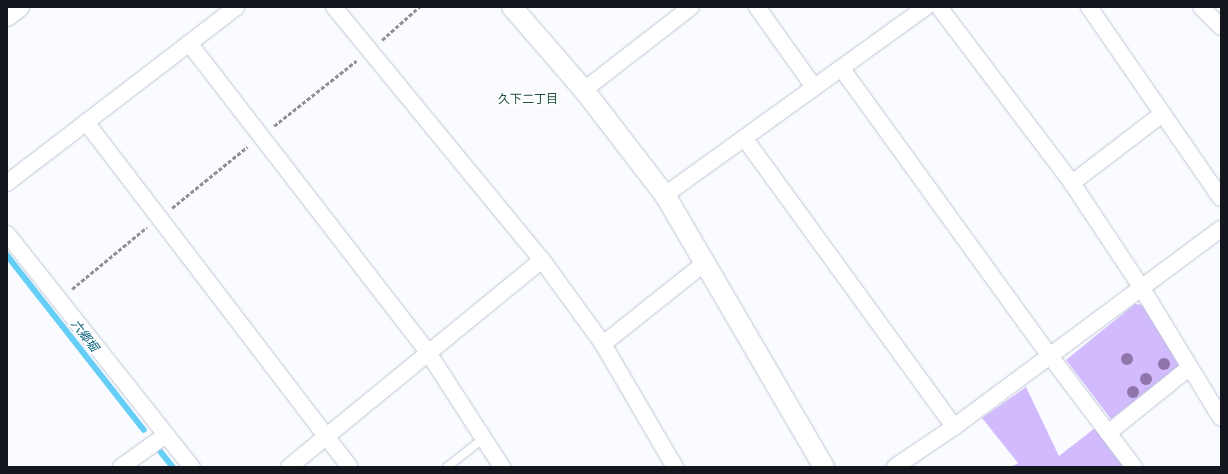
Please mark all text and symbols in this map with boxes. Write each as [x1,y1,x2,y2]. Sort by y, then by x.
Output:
district label: 久下二丁目 [498,93,558,107]
water label: 六郷堀 [67,317,101,355]

